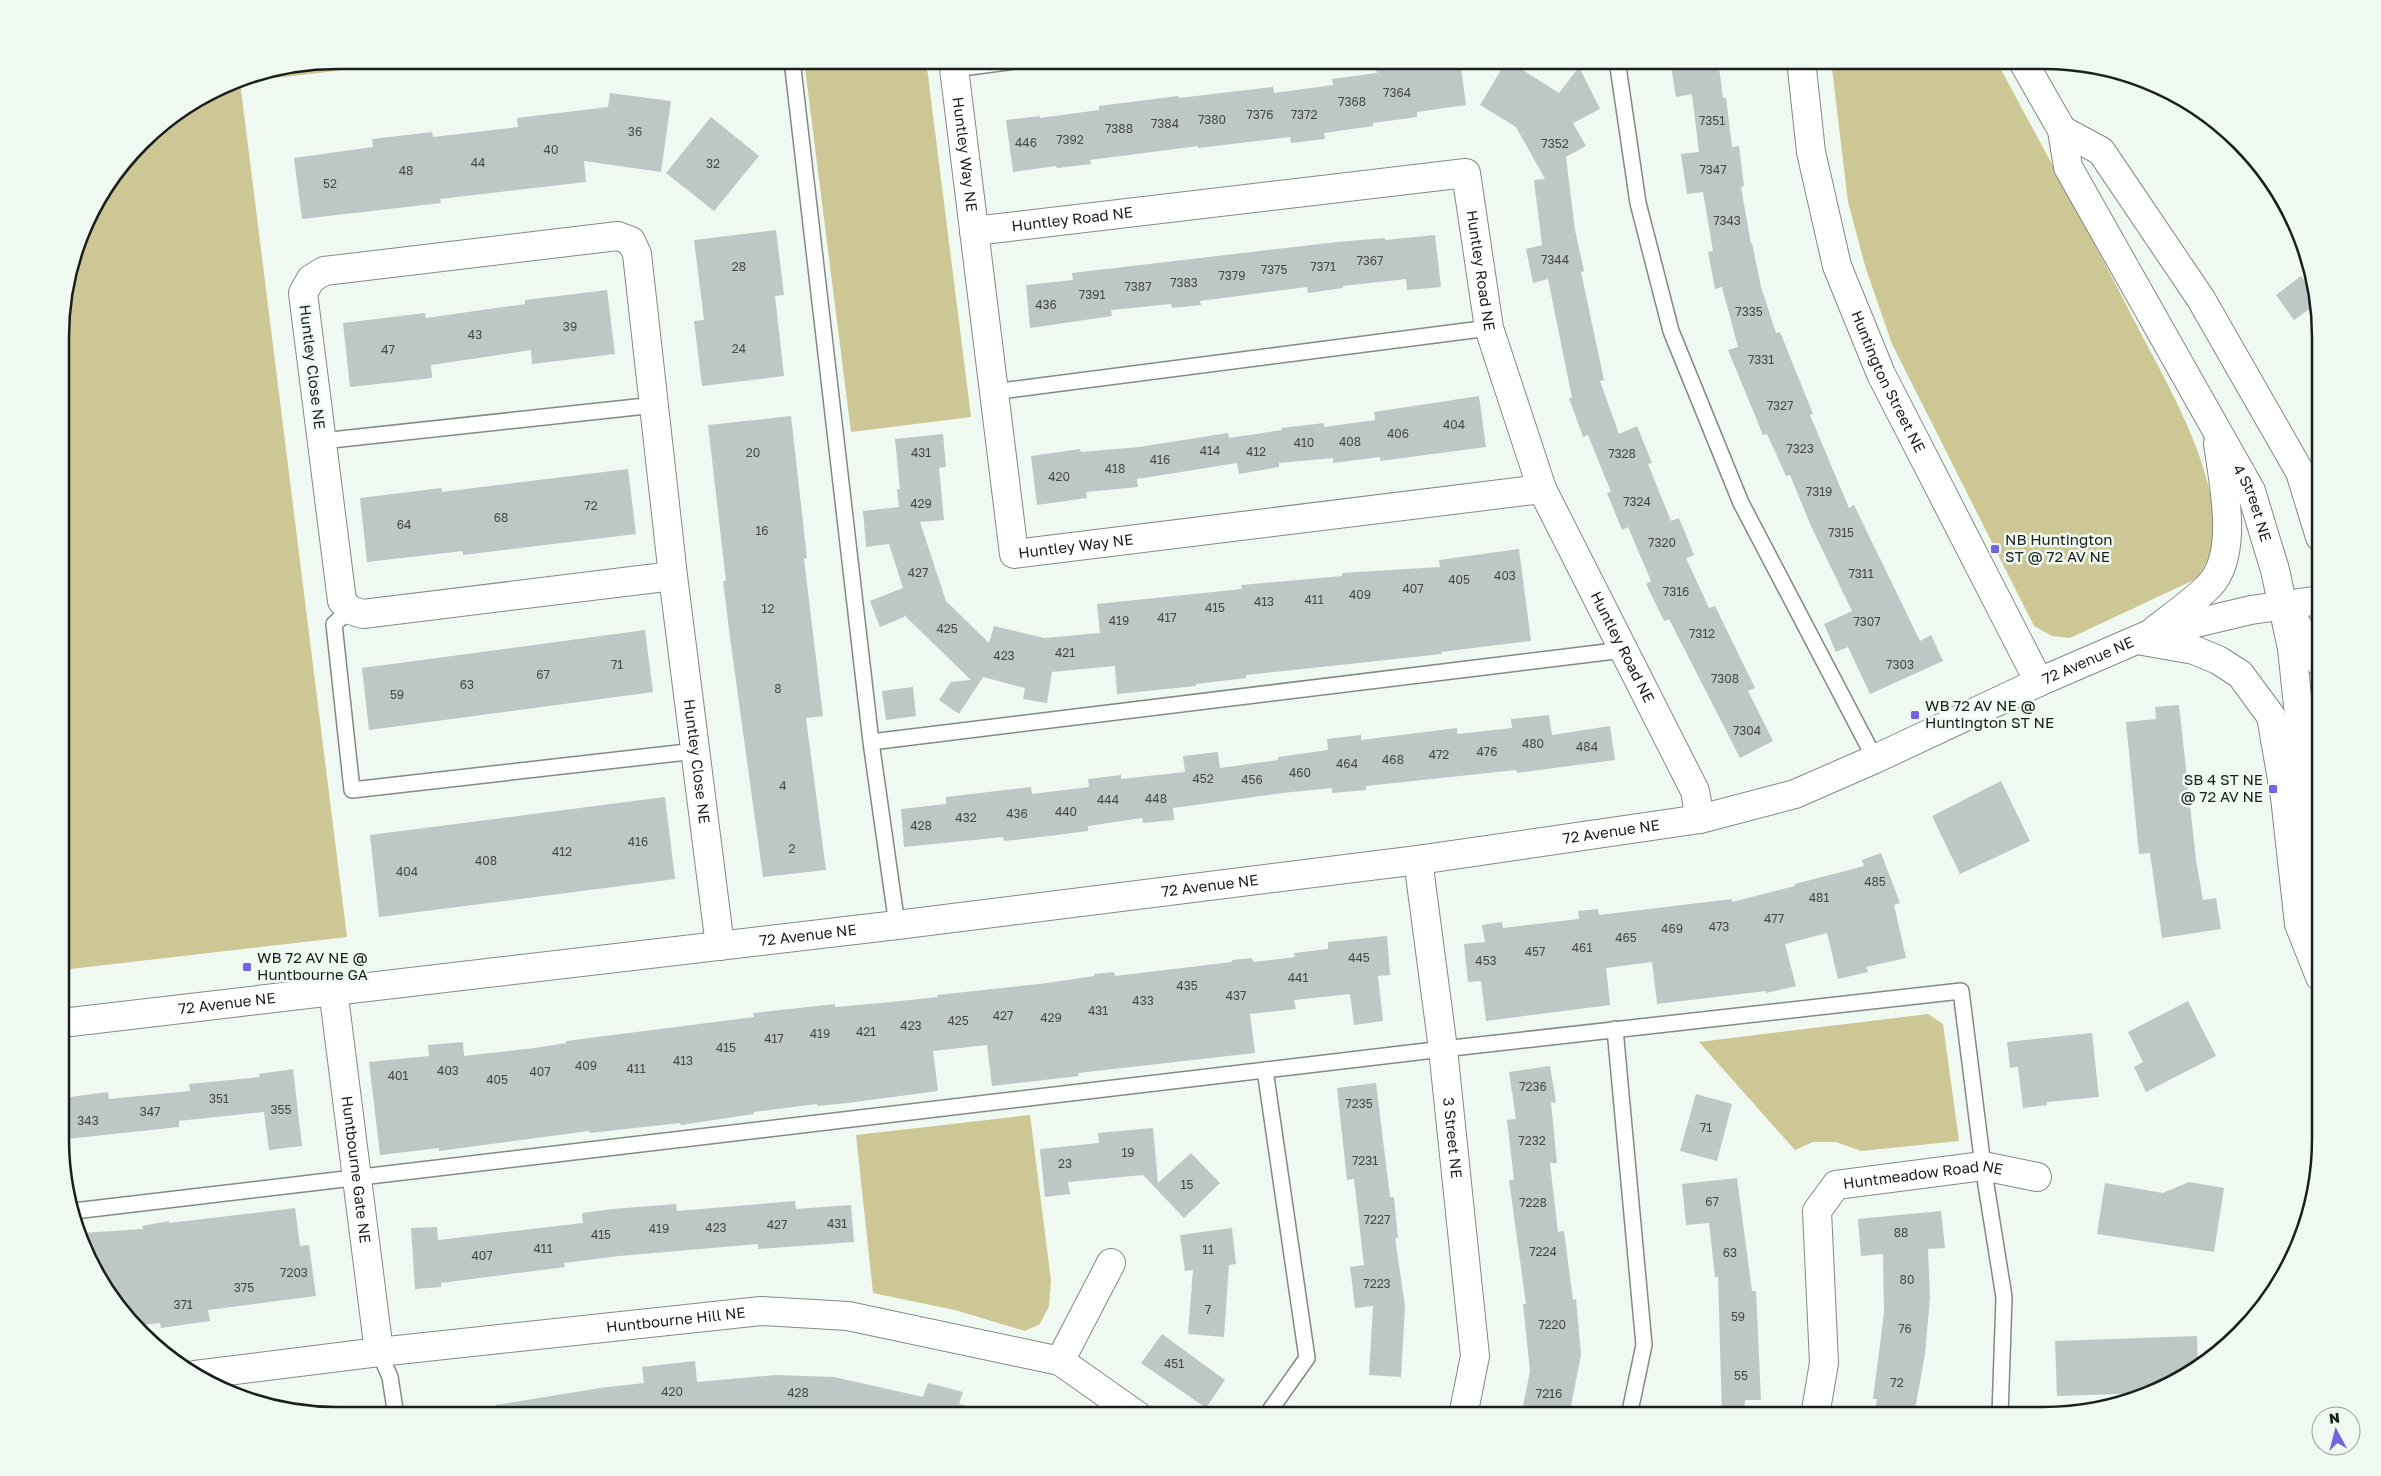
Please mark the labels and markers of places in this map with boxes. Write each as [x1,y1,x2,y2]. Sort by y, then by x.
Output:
place label: NB Huntington ST @ 72 AV NE [2005,530,2112,565]
marker: NB Huntington ST @ 72 AV NE [1989,543,2001,555]
place label: WB 72 AV NE @ Huntington ST NE [1925,696,2054,731]
marker: WB 72 AV NE @ Huntington ST NE [1909,709,1921,721]
place label: SB 4 ST NE @ 72 AV NE [2180,770,2263,805]
marker: SB 4 ST NE @ 72 AV NE [2267,783,2279,795]
place label: WB 72 AV NE @ Huntbourne GA [257,948,368,983]
marker: WB 72 AV NE @ Huntbourne GA [241,961,253,973]

